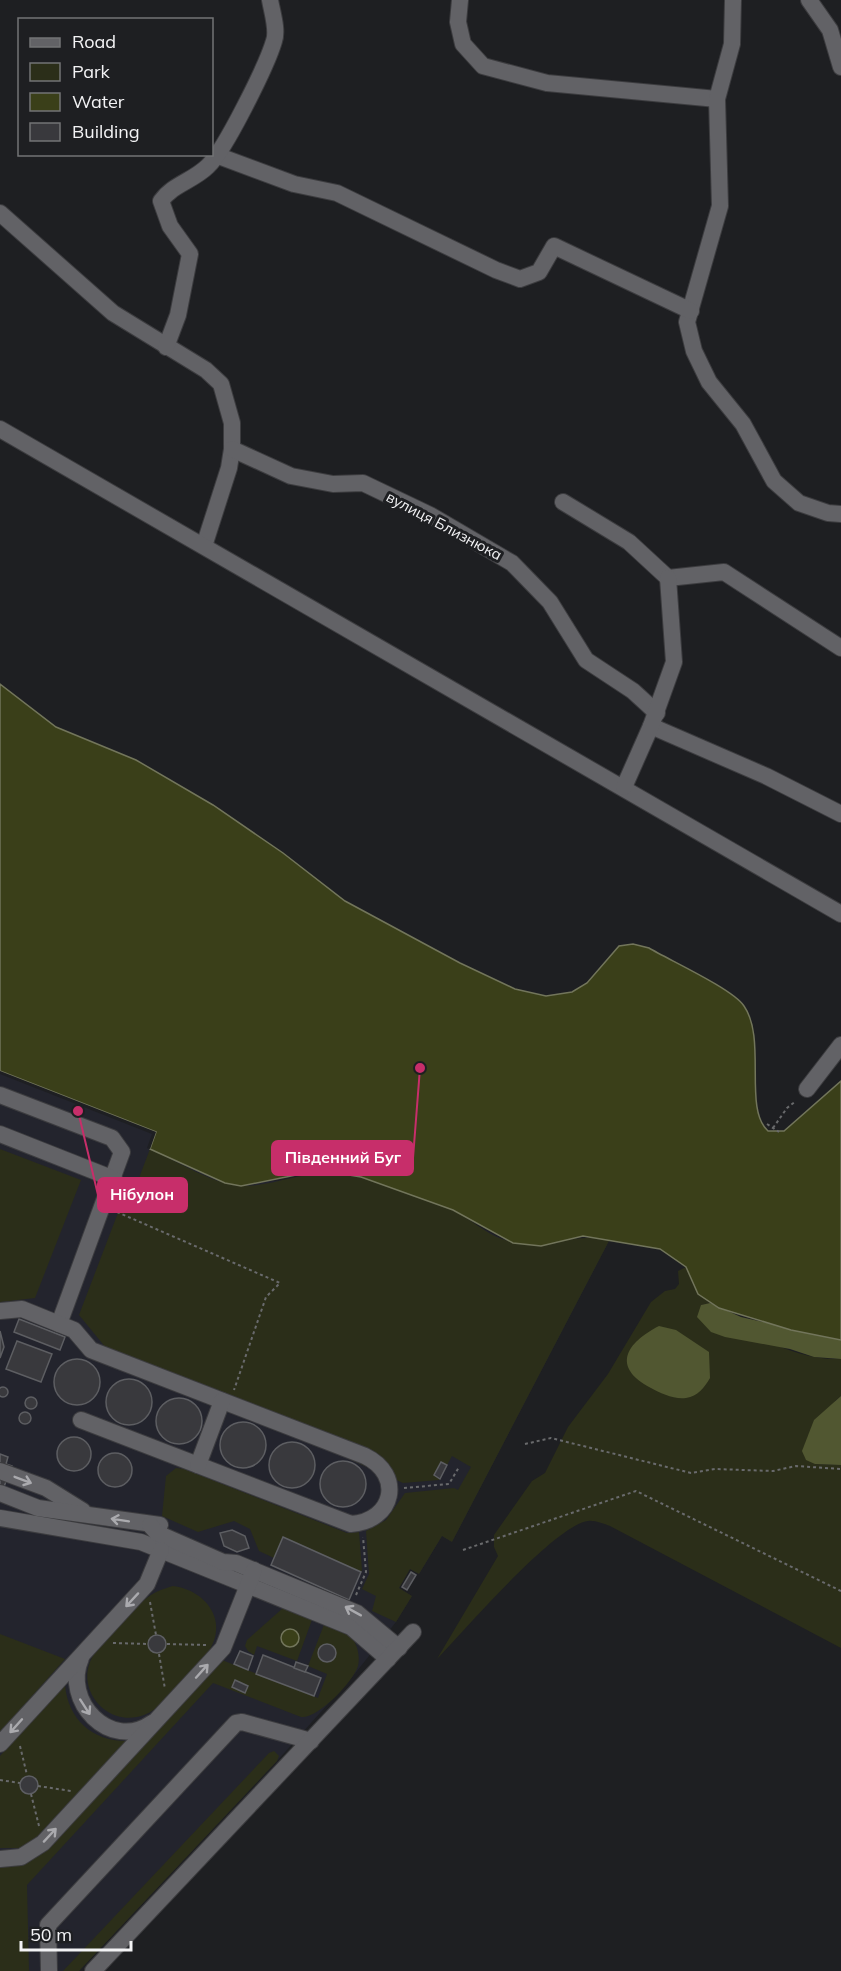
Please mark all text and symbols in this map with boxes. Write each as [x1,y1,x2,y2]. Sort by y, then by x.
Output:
legend [18,18,213,156]
text: Road [72,30,116,53]
text: Park [72,60,111,83]
text: Water [72,90,125,113]
text: Building [72,120,140,143]
street label: вулиця Близнюка [383,487,505,564]
callout: Південний Буг [272,1141,413,1175]
text: Південний Буг [285,1147,402,1167]
callout: Нібулон [98,1178,187,1212]
text: Нібулон [110,1184,174,1204]
one-way arrow [13,1475,32,1486]
one-way arrow [110,1515,130,1526]
one-way arrow [125,1592,139,1607]
one-way arrow [345,1605,362,1617]
one-way arrow [195,1664,209,1679]
one-way arrow [79,1698,91,1715]
one-way arrow [9,1719,23,1734]
one-way arrow [43,1828,57,1843]
scale bar [21,1914,130,1952]
text: 50 m [30,1923,72,1946]

